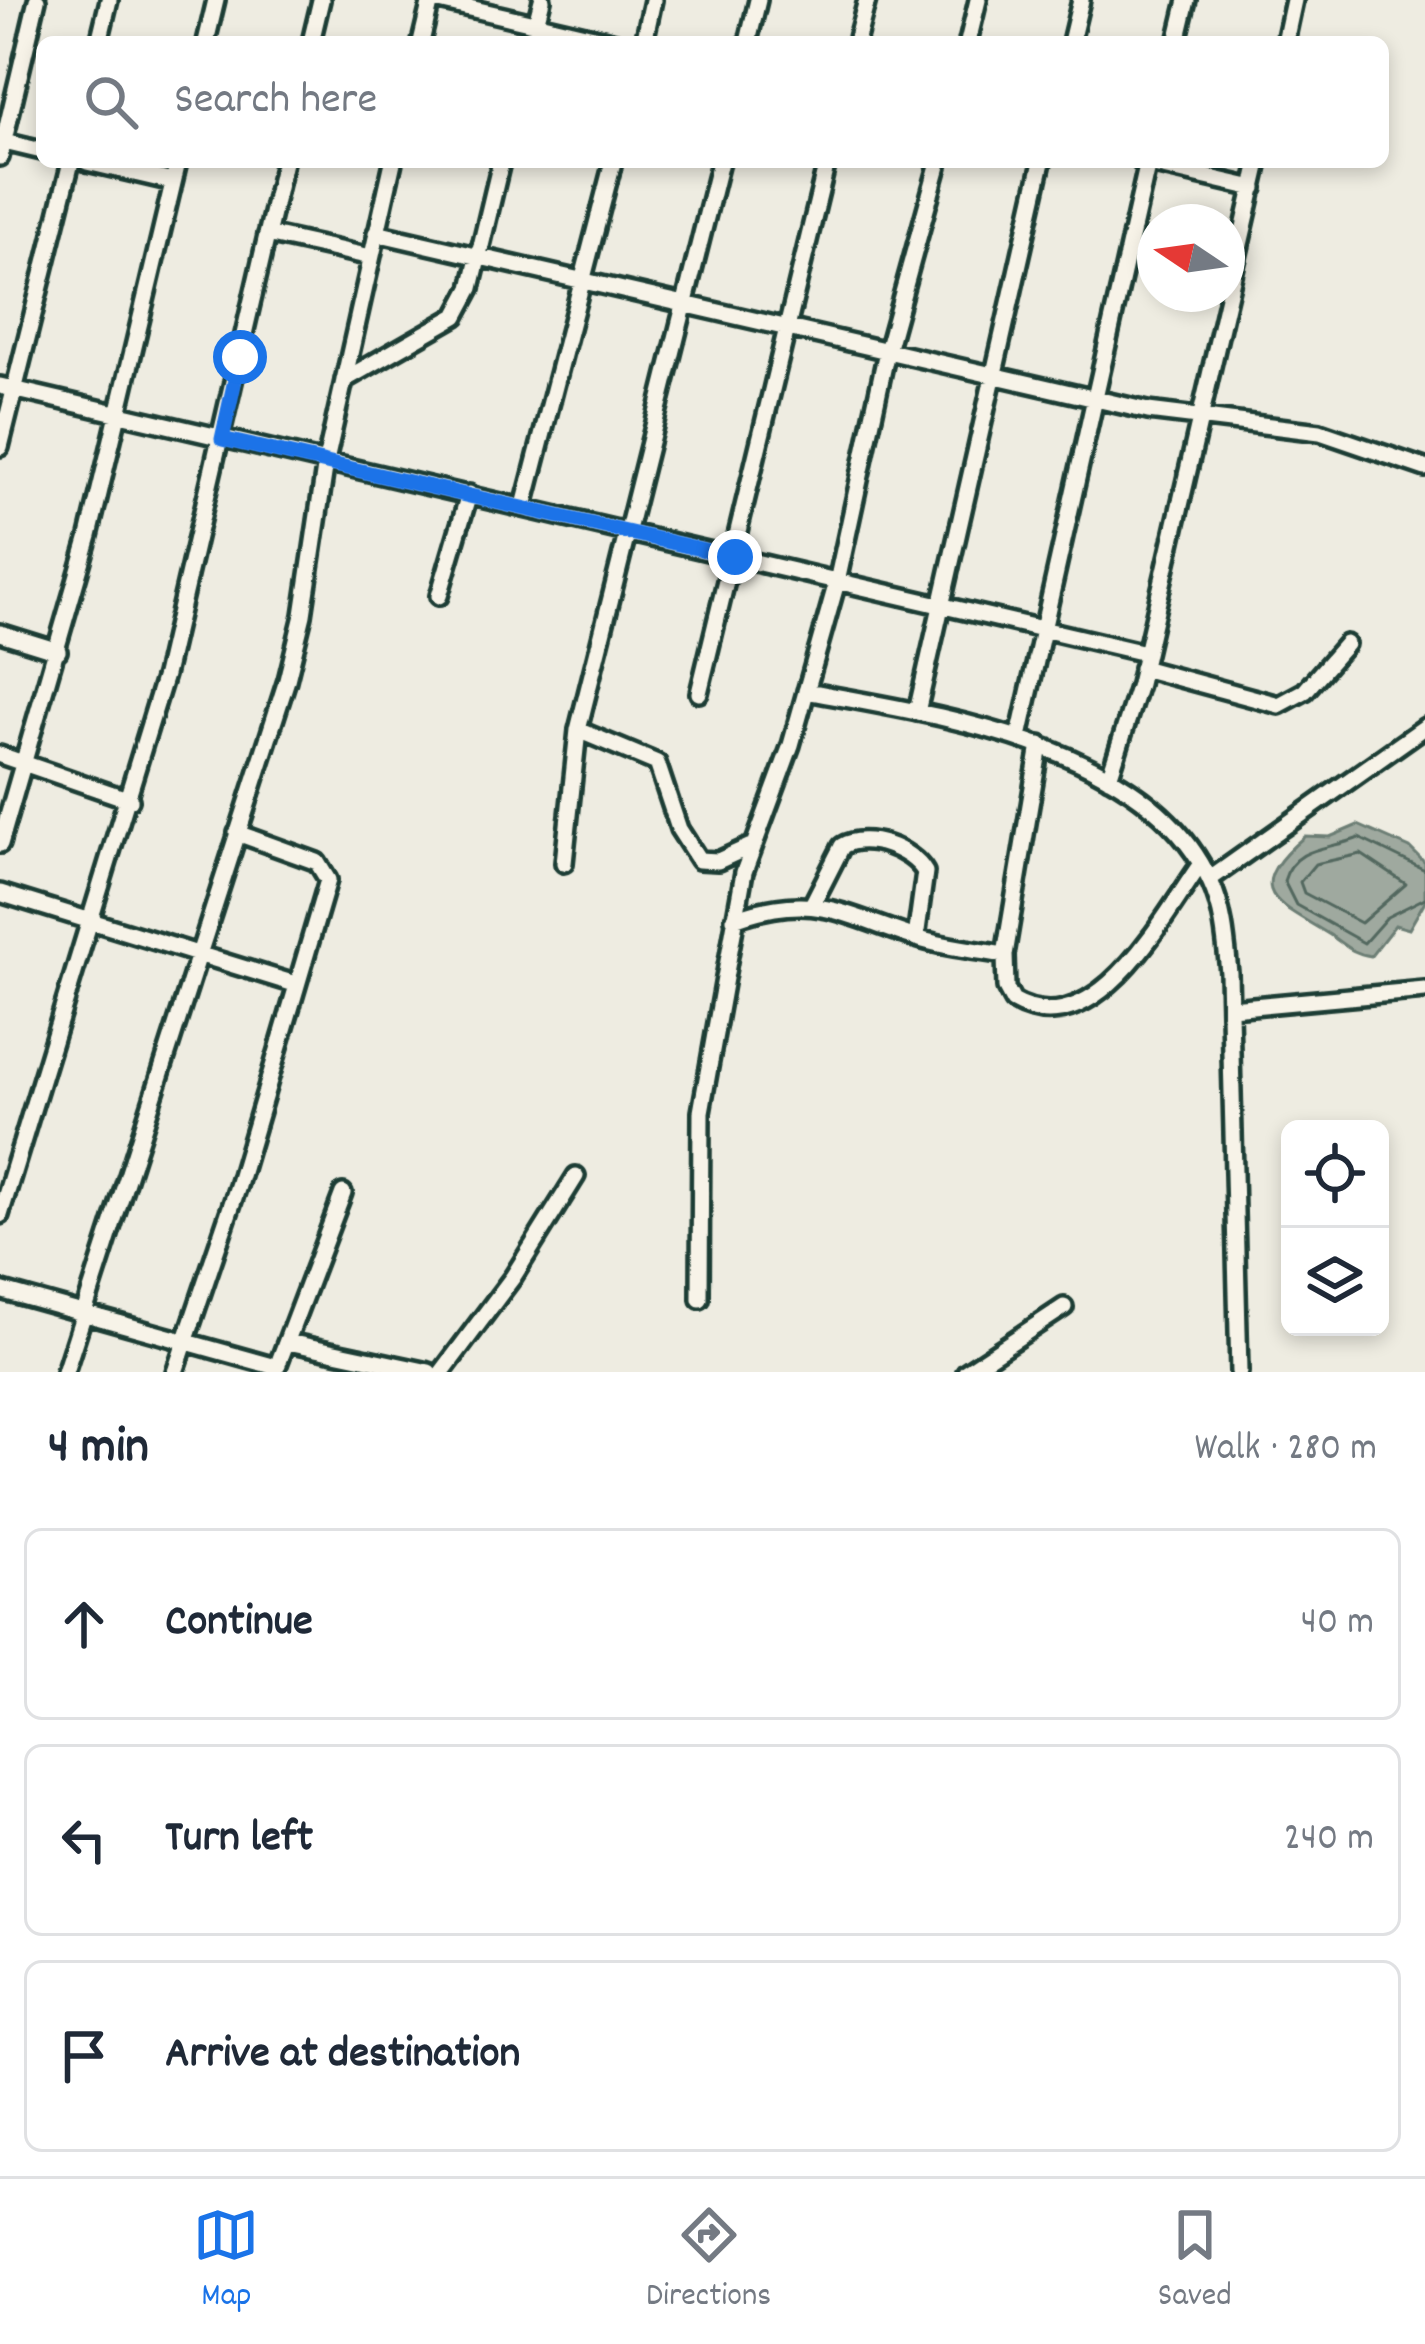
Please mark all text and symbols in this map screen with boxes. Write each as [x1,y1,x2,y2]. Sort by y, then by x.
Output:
search box [36,36,1389,168]
icon: search [78,69,144,135]
text: Search here [174,70,377,134]
north arrow [1137,204,1245,312]
route start [213,330,267,384]
route end [708,530,762,584]
map controls [1281,1120,1389,1336]
button: locate [1281,1120,1389,1228]
button: layers [1281,1228,1389,1336]
text: 4 min [48,1414,149,1486]
text: Walk · 280 m [1195,1423,1377,1478]
icon: ahead [51,1591,117,1657]
text: Continue [165,1592,313,1656]
text: 40 m [1301,1597,1374,1652]
icon: left [51,1807,117,1873]
text: Turn left [165,1808,313,1872]
text: 240 m [1284,1813,1374,1868]
icon: arrive [51,2023,117,2089]
text: Arrive at destination [165,2024,520,2088]
tab: Map [193,2202,259,2321]
tab: Directions [646,2202,771,2321]
tab: Saved [1158,2202,1232,2321]

